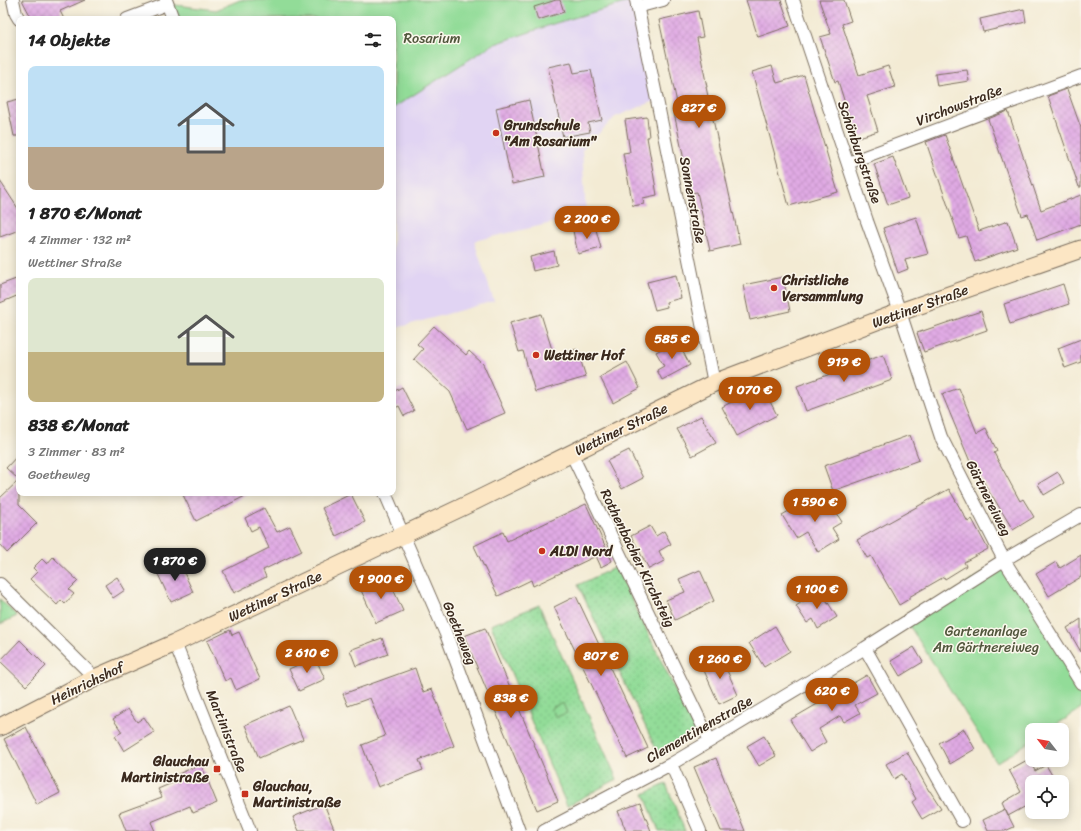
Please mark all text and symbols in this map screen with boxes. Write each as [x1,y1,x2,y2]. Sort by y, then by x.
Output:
text: 14 Objekte [28,25,110,55]
park label: Rosarium [404,26,461,51]
icon: filters [362,29,384,51]
street label: Virchowstraße [912,78,1006,133]
icon: home [170,92,242,164]
pin: 827 € [671,95,727,129]
text: 827 € [682,96,716,119]
street label: Schönburgstraße [830,97,889,207]
place label: Grundschule "Am Rosarium" [503,113,597,154]
marker: Grundschule "Am Rosarium" [491,128,501,138]
street label: Sonnenstraße [672,155,713,246]
text: 1 870 €/Monat [28,198,142,228]
pin: 2 200 € [550,206,624,240]
text: 2 200 € [564,207,610,230]
text: 4 Zimmer · 132 m² [28,228,131,251]
text: Wettiner Straße [28,251,122,274]
place label: Christliche Versammlung [781,268,864,309]
street label: Wettiner Straße [868,277,972,336]
marker: Christliche Versammlung [769,283,779,293]
icon: home [170,304,242,376]
pin: 585 € [644,326,700,360]
text: 585 € [654,327,690,350]
place label: Wettiner Hof [544,343,626,368]
pin: 919 € [816,349,872,383]
marker: Wettiner Hof [531,350,541,360]
text: 919 € [827,350,861,373]
pin: 1 070 € [713,377,787,411]
text: 1 070 € [728,378,772,401]
street label: Wettiner Straße [570,396,672,463]
text: 838 €/Monat [28,410,130,440]
text: 3 Zimmer · 83 m² [28,440,125,463]
street label: Gärtnereiweg [959,456,1019,541]
text: Goetheweg [28,463,90,486]
street label: Rothenbacher Kirchsteig [593,485,682,632]
pin: 1 590 € [778,489,852,523]
text: 1 590 € [792,490,838,513]
place label: ALDI Nord [549,539,614,564]
marker: ALDI Nord [537,546,547,556]
pin: 1 870 € [138,548,212,582]
text: 1 870 € [153,549,197,572]
street label: Wettiner Straße [224,564,326,629]
pin: 1 900 € [344,566,418,600]
text: 1 900 € [358,567,404,590]
pin: 1 100 € [780,576,854,610]
text: 1 100 € [796,577,838,600]
street label: Goetheweg [435,597,484,669]
park label: Gartenanlage Am Gärtnereiweg [932,619,1039,660]
pin: 2 610 € [270,640,344,674]
text: 2 610 € [285,641,329,664]
pin: 807 € [573,643,629,677]
text: 807 € [583,644,619,667]
pin: 1 260 € [683,646,757,680]
text: 1 260 € [698,647,742,670]
street label: Heinrichshof [46,654,130,712]
pin: 620 € [804,678,860,712]
text: 620 € [814,679,850,702]
pin: 838 € [483,685,539,719]
street label: Martinistraße [198,686,255,777]
text: 838 € [494,686,528,709]
street label: Clementinenstraße [641,689,757,770]
north arrow [1025,723,1069,767]
map controls [1025,723,1069,819]
place label: Glauchau Martinistraße [120,749,210,790]
marker: Glauchau Martinistraße [212,764,222,774]
place label: Glauchau, Martinistraße [252,774,342,815]
button: locate [1025,775,1069,819]
marker: Glauchau, Martinistraße [240,789,250,799]

